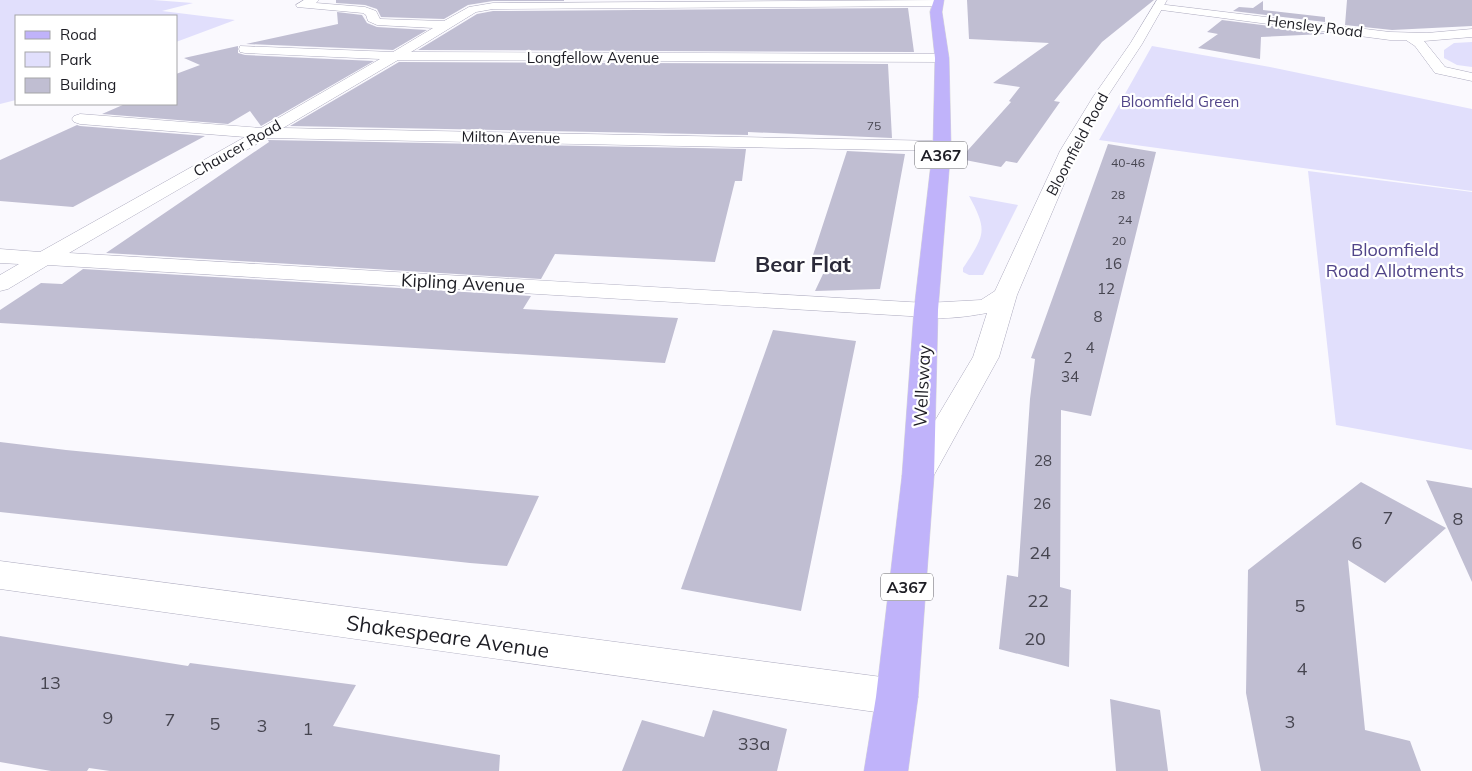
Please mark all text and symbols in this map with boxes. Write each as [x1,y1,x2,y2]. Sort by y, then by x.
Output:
street label: Hensley Road [1266,11,1364,41]
legend [15,15,178,105]
text: Road [60,25,97,44]
street label: Longfellow Avenue [527,48,659,67]
text: Park [60,50,92,69]
text: Building [60,75,116,94]
street label: Bloomfield Road [1042,89,1112,199]
park label: Bloomfield Green [1121,92,1239,111]
street label: Chaucer Road [190,115,284,181]
house number: 75 [867,118,881,133]
street label: Milton Avenue [461,127,561,147]
road number: A367 [915,142,967,168]
house number: 40-46 [1111,155,1145,170]
house number: 28 [1111,187,1125,202]
house number: 24 [1118,212,1132,227]
house number: 20 [1112,233,1126,248]
park label: Bloomfield Road Allotments [1326,238,1464,282]
district label: Bear Flat [755,250,851,278]
house number: 16 [1104,254,1122,273]
street label: Kipling Avenue [401,268,525,298]
house number: 12 [1097,279,1115,298]
house number: 8 [1093,307,1103,326]
house number: 4 [1085,338,1095,357]
street label: Wellsway [908,344,936,427]
house number: 2 [1063,348,1073,367]
house number: 34 [1061,367,1079,386]
house number: 28 [1034,451,1052,470]
house number: 26 [1033,494,1051,513]
house number: 7 [1383,506,1393,529]
house number: 8 [1453,507,1463,530]
house number: 6 [1352,531,1362,554]
house number: 24 [1029,541,1051,564]
road number: A367 [881,574,933,600]
house number: 22 [1027,589,1049,612]
house number: 5 [1295,594,1306,617]
street label: Shakespeare Avenue [345,609,551,663]
house number: 20 [1024,627,1046,650]
house number: 4 [1297,657,1308,680]
house number: 13 [39,671,61,694]
house number: 9 [103,706,113,729]
house number: 7 [165,708,175,731]
house number: 3 [1285,710,1295,733]
house number: 5 [210,712,221,735]
house number: 3 [257,714,267,737]
house number: 1 [303,717,313,740]
house number: 33a [738,732,770,755]

